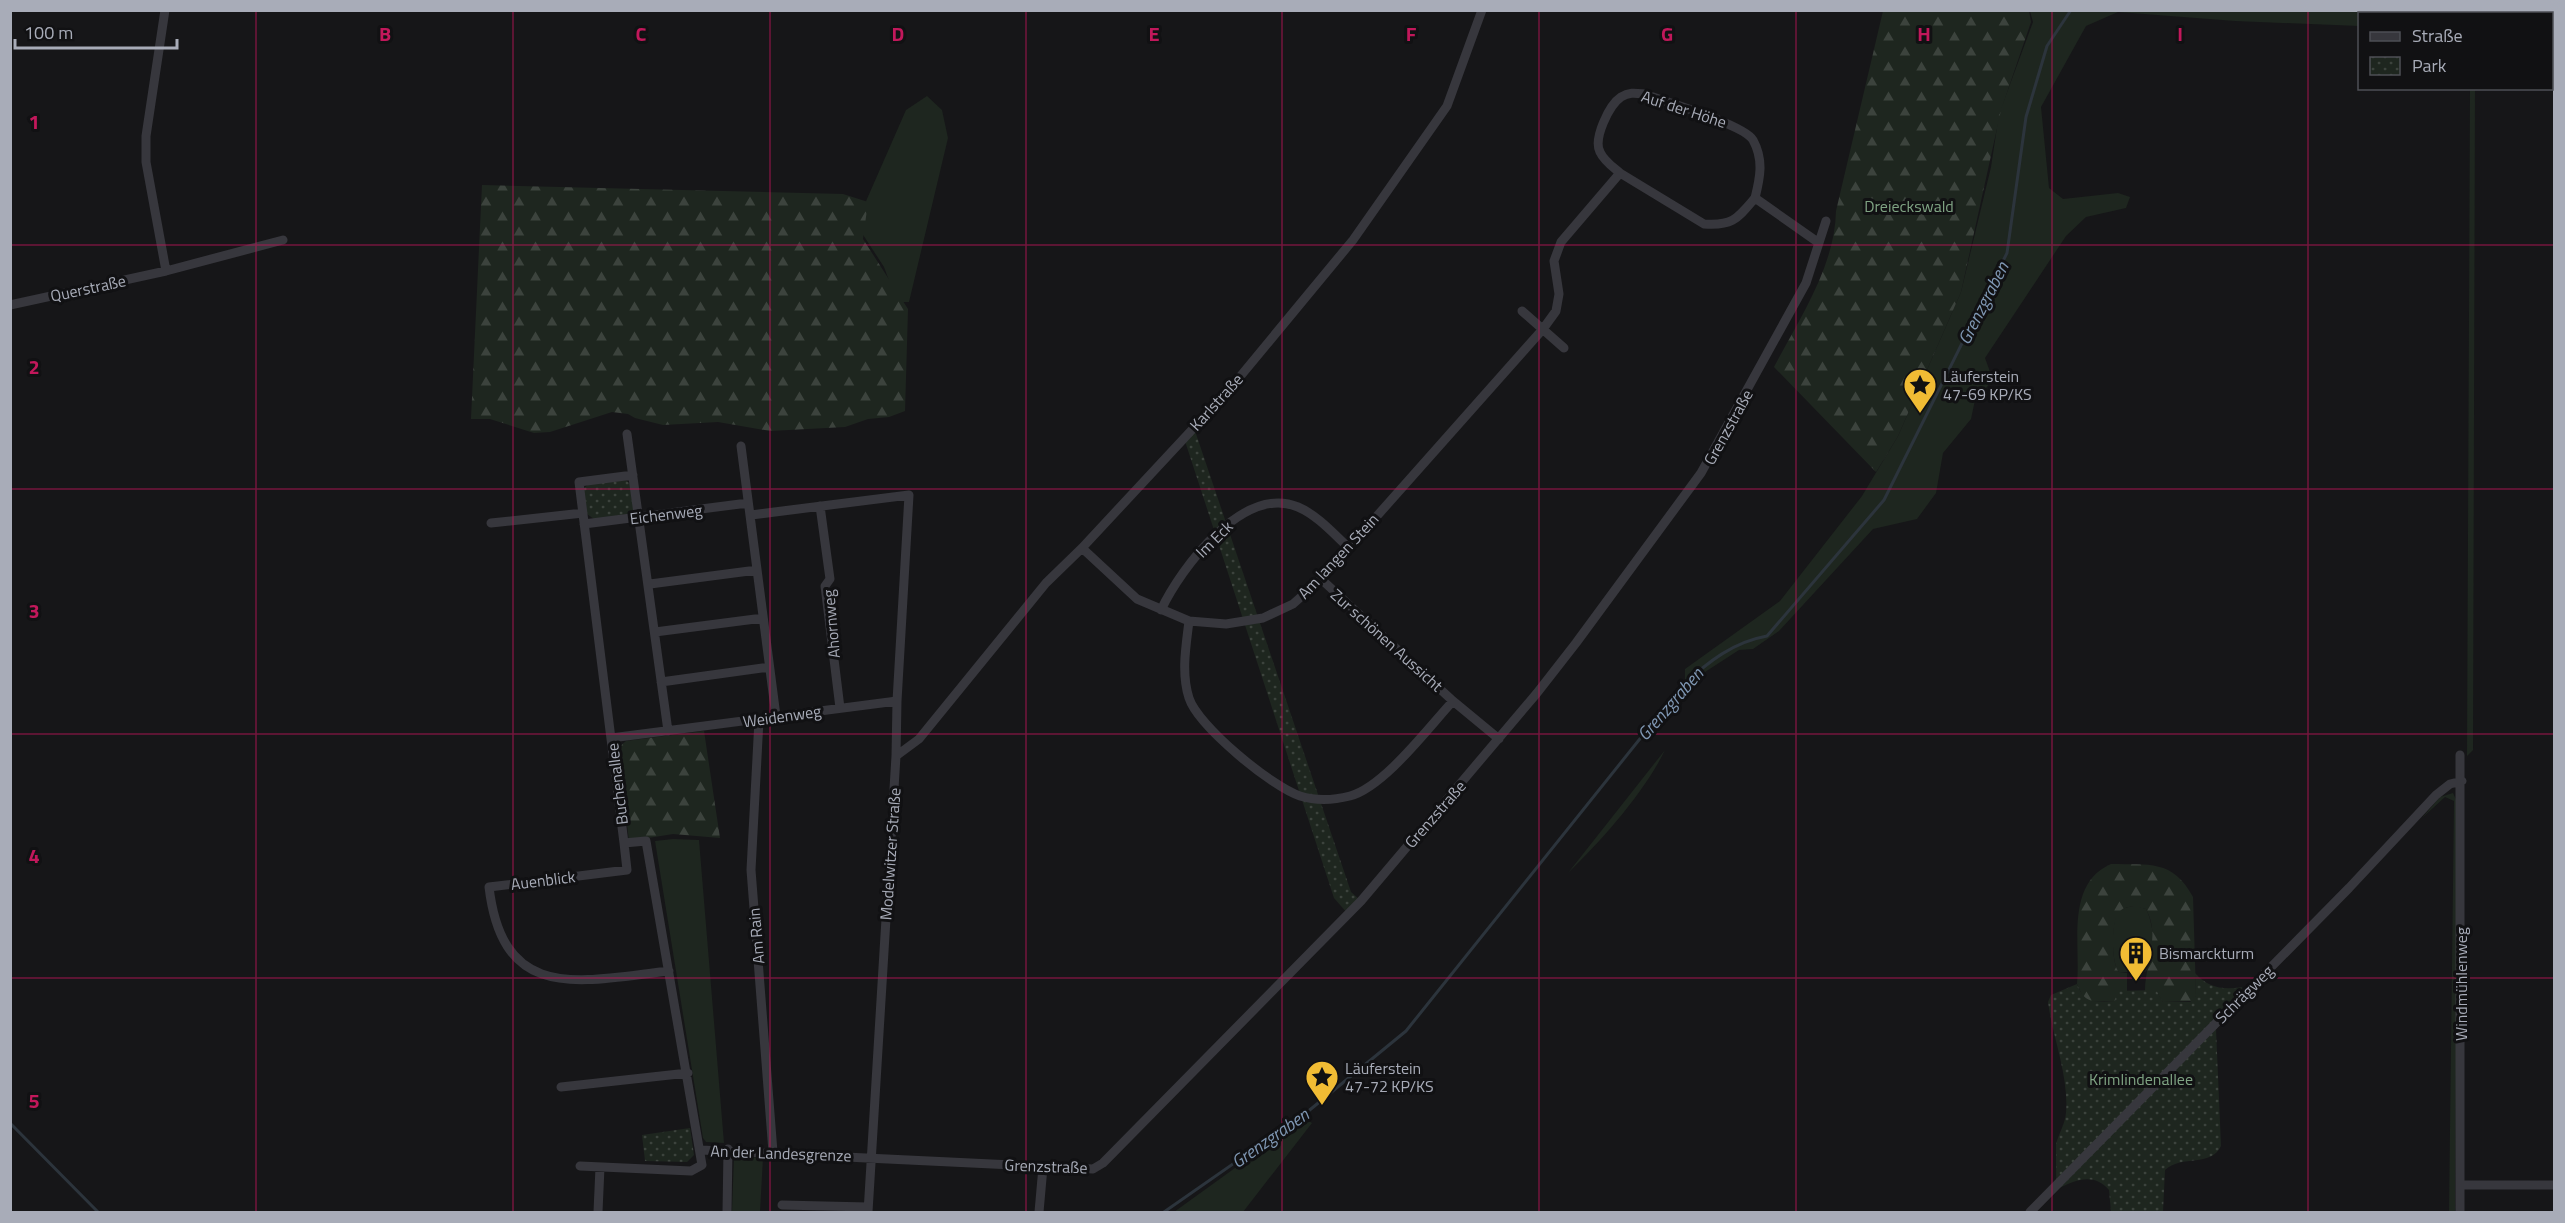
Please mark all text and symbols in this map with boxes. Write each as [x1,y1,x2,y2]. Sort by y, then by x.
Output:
scale bar [15,12,177,50]
legend [2358,12,2553,90]
text: B [379,18,391,49]
text: C [636,18,647,49]
text: D [892,18,904,49]
text: E [1148,18,1160,49]
text: F [1406,18,1417,49]
text: G [1661,18,1673,49]
text: H [1917,18,1931,49]
text: I [2177,18,2183,49]
text: 100 m [24,19,73,46]
text: Straße [2412,22,2463,49]
text: Park [2412,52,2447,79]
street label: Auf der Höhe [1638,84,1730,134]
text: 1 [28,106,40,137]
park label: Dreieckswald [1864,194,1954,218]
water label: Grenzgraben [1951,256,2016,349]
street label: Querstraße [48,268,128,308]
text: 2 [28,351,40,382]
place label: Läuferstein 47-69 KP/KS [1943,364,2032,406]
place icon: Läuferstein 47-69 KP/KS [1902,367,1938,414]
street label: Karlstraße [1184,368,1248,436]
street label: Grenzstraße [1697,385,1759,469]
street label: Eichenweg [628,498,704,530]
street label: Am langen Stein [1292,508,1384,604]
street label: Im Eck [1190,515,1238,563]
street label: Zur schönen Aussicht [1326,583,1449,697]
street label: Ahornweg [816,589,846,659]
text: 3 [28,595,40,626]
water label: Grenzgraben [1630,661,1710,747]
street label: Weidenweg [741,699,823,733]
street label: Buchenallee [600,742,634,826]
street label: Grenzstraße [1399,775,1471,853]
street label: Modelwitzer Straße [873,787,907,921]
text: 4 [28,840,40,871]
street label: Auenblick [509,864,577,896]
street label: Am Rain [742,907,770,965]
street label: Windmühlenweg [2449,927,2473,1041]
building icon: Bismarckturm [2118,935,2154,982]
place label: Bismarckturm [2159,941,2254,965]
street label: Schrägweg [2209,959,2279,1029]
place label: Läuferstein 47-72 KP/KS [1345,1056,1434,1098]
place icon: Läuferstein 47-72 KP/KS [1304,1059,1340,1106]
park label: Krimlindenallee [2089,1067,2193,1091]
text: 5 [28,1085,40,1116]
water label: Grenzgraben [1226,1101,1315,1175]
street label: An der Landesgrenze [710,1139,852,1167]
street label: Grenzstraße [1004,1153,1088,1179]

